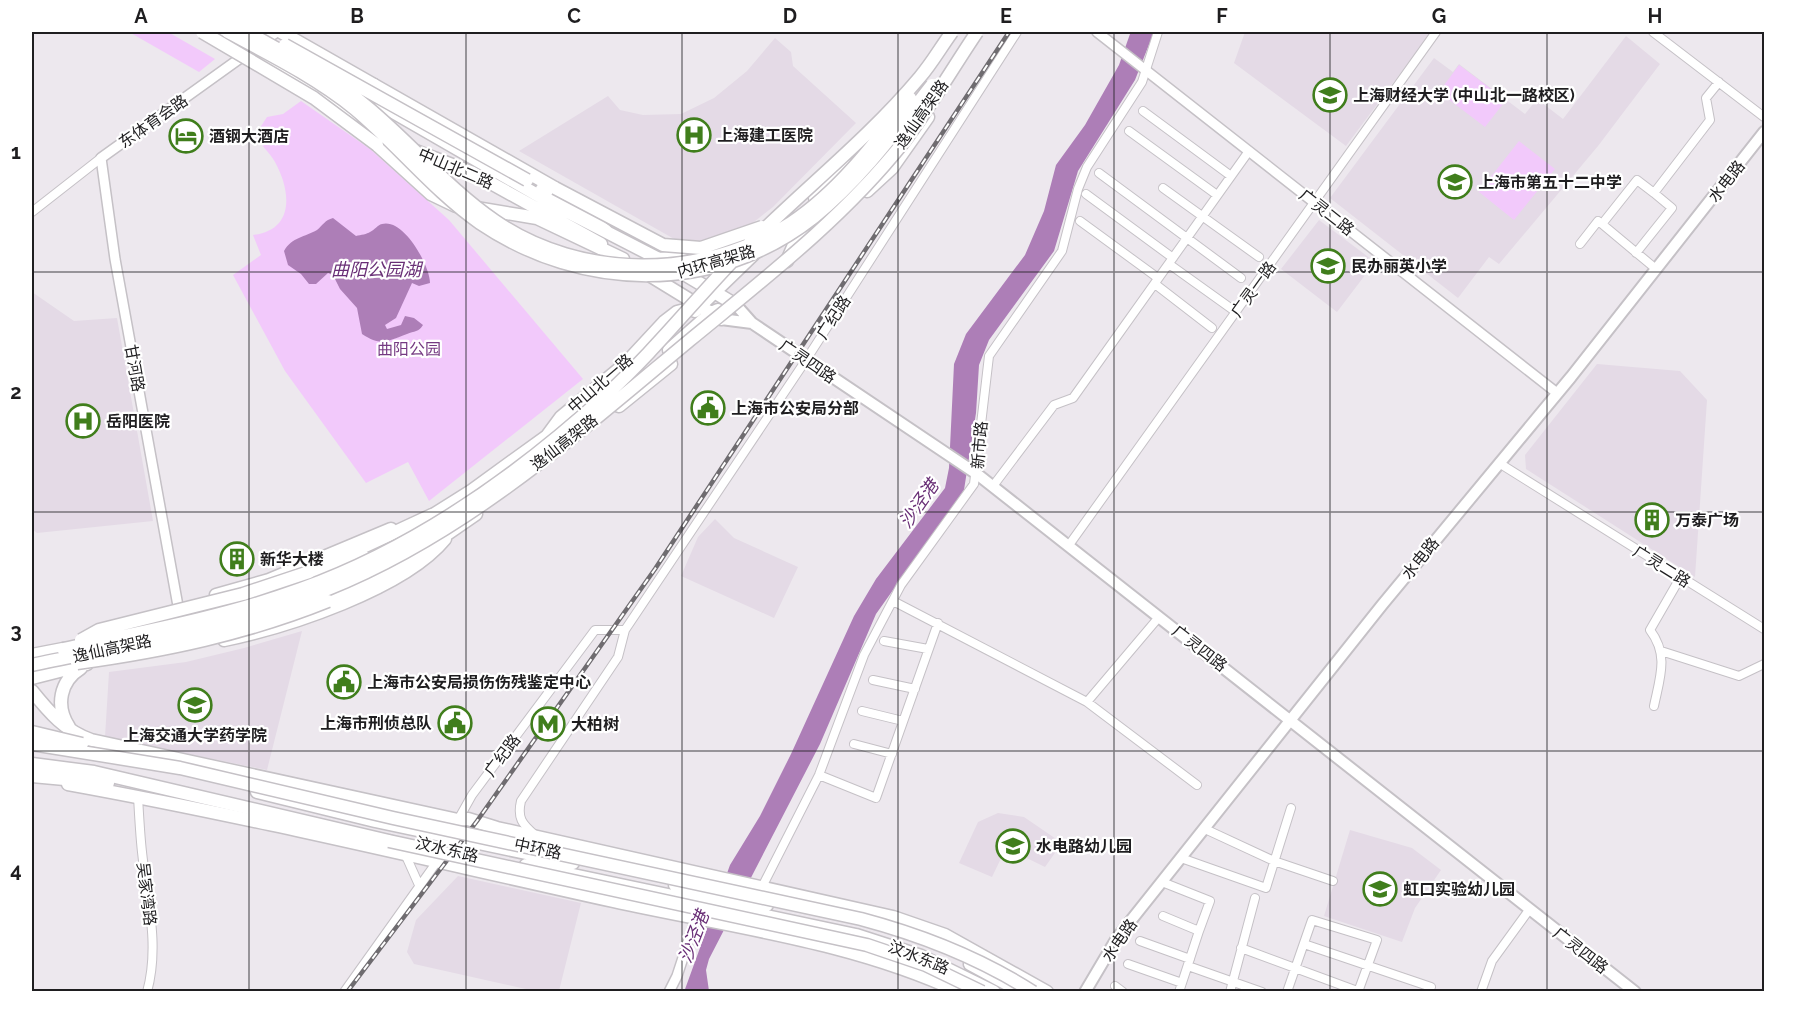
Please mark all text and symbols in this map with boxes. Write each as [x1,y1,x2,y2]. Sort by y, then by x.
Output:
text: A [134,4,148,28]
text: B [350,4,364,28]
text: C [567,4,581,28]
text: D [783,4,797,28]
text: E [1000,4,1012,28]
text: F [1216,4,1228,28]
text: G [1432,4,1446,28]
text: H [1648,4,1662,28]
street label: 逸仙高架路 [891,76,952,153]
school or university icon: 上海财经大学 (中山北一路校区) [1312,77,1348,113]
place label: 上海财经大学 (中山北一路校区) [1353,86,1575,105]
street label: 东体育会路 [115,91,192,152]
hospital icon: 上海建工医院 [676,117,712,153]
hotel icon: 酒钢大酒店 [168,118,204,154]
place label: 上海建工医院 [717,126,813,145]
place label: 酒钢大酒店 [209,127,289,146]
text: 1 [11,140,21,164]
street label: 中山北二路 [415,144,496,193]
street label: 水电路 [1704,157,1749,206]
school or university icon: 上海市第五十二中学 [1437,164,1473,200]
place label: 上海市第五十二中学 [1478,173,1622,192]
street label: 广灵二路 [1296,185,1358,240]
street label: 内环高架路 [675,241,757,282]
school or university icon: 民办丽英小学 [1310,248,1346,284]
place label: 民办丽英小学 [1351,257,1447,276]
street label: 广灵一路 [1227,258,1280,321]
water label: 曲阳公园湖 [331,259,424,280]
street label: 广纪路 [812,292,854,343]
street label: 广灵四路 [776,336,840,387]
park label: 曲阳公园 [377,340,441,359]
street label: 甘河路 [121,343,148,393]
street label: 中山北一路 [564,350,637,417]
text: 2 [10,380,22,404]
public building icon: 上海市公安局分部 [690,390,726,426]
place label: 上海市公安局分部 [731,399,859,418]
hospital icon: 岳阳医院 [65,403,101,439]
street label: 逸仙高架路 [527,410,602,475]
place label: 岳阳医院 [106,412,170,431]
street label: 新市路 [968,420,991,470]
water label: 沙泾港 [895,473,944,532]
building icon: 万泰广场 [1634,502,1670,538]
place label: 万泰广场 [1675,511,1739,530]
street label: 水电路 [1398,534,1443,583]
building icon: 新华大楼 [219,541,255,577]
street label: 广灵二路 [1630,541,1694,591]
place label: 新华大楼 [260,550,324,569]
text: 3 [10,619,22,643]
street label: 广灵四路 [1169,621,1231,676]
street label: 逸仙高架路 [71,631,153,666]
public building icon: 上海市公安局损伤伤残鉴定中心 [326,664,362,700]
place label: 上海市公安局损伤伤残鉴定中心 [367,673,591,692]
school or university icon: 上海交通大学药学院 [177,687,213,723]
public building icon: 上海市刑侦总队 [437,705,473,741]
metro station icon: 大柏树 [530,706,566,742]
place label: 上海市刑侦总队 [320,714,432,733]
place label: 大柏树 [571,715,619,734]
place label: 上海交通大学药学院 [123,726,267,745]
street label: 广纪路 [480,730,524,780]
school or university icon: 水电路幼儿园 [995,828,1031,864]
street label: 汶水东路 [414,833,480,866]
street label: 中环路 [512,834,563,863]
place label: 水电路幼儿园 [1036,837,1132,856]
text: 4 [10,858,22,882]
street label: 吴家湾路 [133,861,160,927]
school or university icon: 虹口实验幼儿园 [1362,871,1398,907]
place label: 虹口实验幼儿园 [1403,880,1515,899]
water label: 沙泾港 [674,905,714,966]
street label: 水电路 [1098,915,1141,965]
street label: 广灵四路 [1550,923,1612,978]
street label: 汶水东路 [886,937,952,978]

